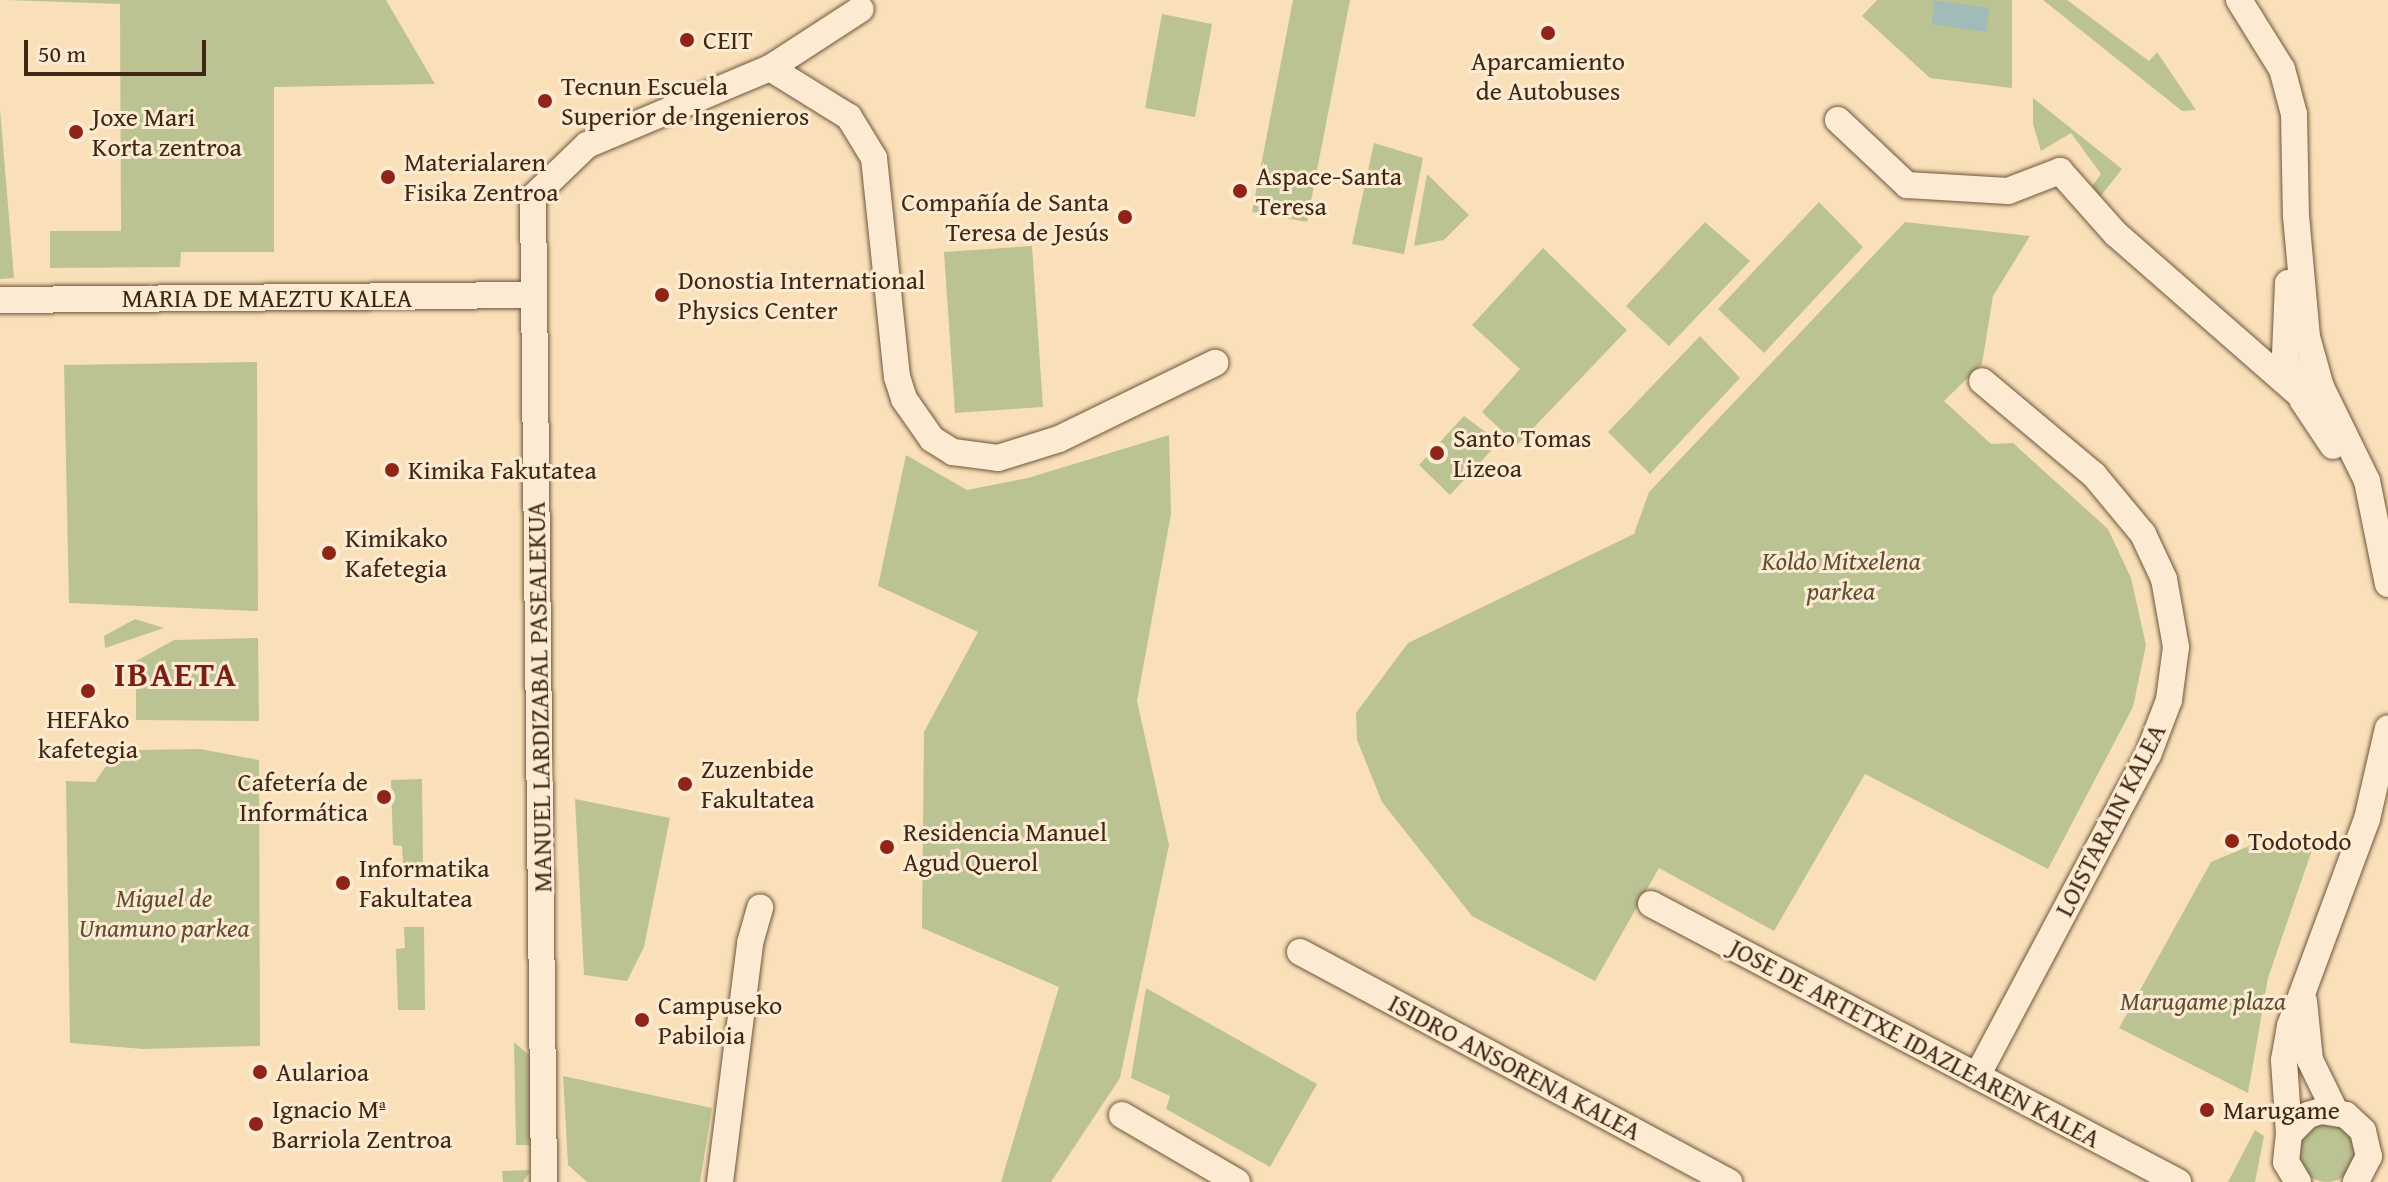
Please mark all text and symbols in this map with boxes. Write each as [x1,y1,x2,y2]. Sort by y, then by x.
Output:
scale bar [28,24,210,74]
place label: CEIT [703,24,753,56]
marker: Aparcamiento de Autobuses [1539,24,1557,42]
marker: CEIT [678,31,696,49]
text: 50 m [38,36,86,71]
place label: Aparcamiento de Autobuses [1471,45,1625,106]
place label: Tecnun Escuela Superior de Ingenieros [561,70,809,132]
marker: Tecnun Escuela Superior de Ingenieros [536,92,554,110]
place label: Joxe Mari Korta zentroa [92,101,242,162]
marker: Joxe Mari Korta zentroa [67,123,85,141]
place label: Materialaren Fisika Zentroa [404,146,558,208]
place label: Aspace-Santa Teresa [1256,160,1402,222]
marker: Materialaren Fisika Zentroa [379,168,397,186]
marker: Aspace-Santa Teresa [1231,182,1249,200]
place label: Compañía de Santa Teresa de Jesús [901,186,1109,248]
marker: Compañía de Santa Teresa de Jesús [1116,208,1134,226]
place label: Donostia International Physics Center [678,264,925,326]
street label: MARIA DE MAEZTU KALEA [122,282,412,314]
marker: Donostia International Physics Center [653,286,671,304]
place label: Santo Tomas Lizeoa [1453,422,1591,484]
marker: Santo Tomas Lizeoa [1428,444,1446,462]
place label: Kimika Fakutatea [408,454,597,486]
marker: Kimika Fakutatea [383,461,401,479]
street label: MANUEL LARDIZABAL PASEALEKUA [520,501,558,893]
place label: Kimikako Kafetegia [345,522,448,584]
marker: Kimikako Kafetegia [320,544,338,562]
park label: Koldo Mitxelena parkea [1761,545,1921,606]
district label: IBAETA [114,654,238,694]
marker: HEFAko kafetegia [79,682,97,700]
place label: HEFAko kafetegia [38,703,138,764]
street label: LOISTARAIN KALEA [2048,718,2172,922]
place label: Zuzenbide Fakultatea [701,753,815,814]
place label: Cafetería de Informática [238,766,368,828]
marker: Zuzenbide Fakultatea [676,775,694,793]
marker: Cafetería de Informática [375,788,393,806]
place label: Residencia Manuel Agud Querol [903,816,1107,878]
place label: Todotodo [2248,825,2352,857]
marker: Todotodo [2223,832,2241,850]
marker: Residencia Manuel Agud Querol [878,838,896,856]
place label: Informatika Fakultatea [359,852,489,914]
marker: Informatika Fakultatea [334,874,352,892]
park label: Miguel de Unamuno parkea [78,882,250,944]
street label: JOSE DE ARTETXE IDAZLEAREN KALEA [1724,932,2106,1154]
park label: Marugame plaza [2120,985,2286,1017]
street label: ISIDRO ANSORENA KALEA [1383,987,1647,1147]
place label: Campuseko Pabiloia [658,989,782,1050]
marker: Campuseko Pabiloia [633,1011,651,1029]
place label: Aularioa [276,1056,369,1088]
marker: Aularioa [251,1063,269,1081]
place label: Ignacio Mª Barriola Zentroa [272,1093,452,1154]
place label: Marugame [2223,1094,2340,1126]
marker: Marugame [2198,1101,2216,1119]
marker: Ignacio Mª Barriola Zentroa [247,1115,265,1133]

